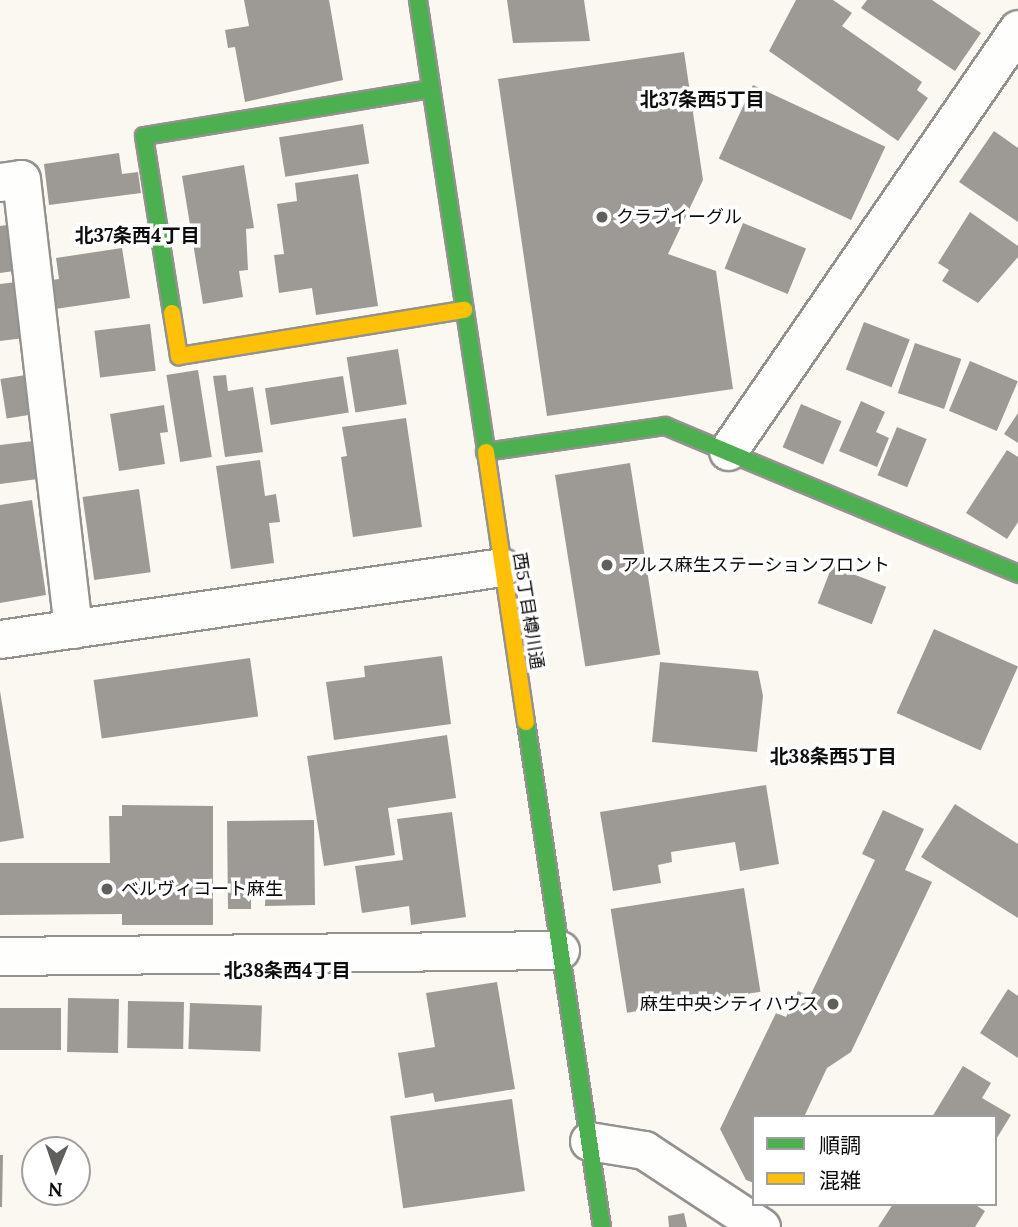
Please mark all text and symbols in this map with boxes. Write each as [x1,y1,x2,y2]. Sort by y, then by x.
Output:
district label: 北37条西5丁目 [640,89,764,111]
place label: クラブイーグル [616,206,742,228]
marker: クラブイーグル [594,209,610,225]
district label: 北37条西4丁目 [75,225,199,247]
street label: 西5丁目樽川通 [508,551,548,671]
place label: アルス麻生ステーションフロント [621,554,891,576]
marker: アルス麻生ステーションフロント [599,557,615,573]
district label: 北38条西5丁目 [770,746,896,768]
place label: ベルヴィコート麻生 [121,878,283,900]
marker: ベルヴィコート麻生 [99,881,115,897]
district label: 北38条西4丁目 [224,960,350,982]
place label: 麻生中央シティハウス [639,993,819,1015]
marker: 麻生中央シティハウス [825,996,841,1012]
legend [752,1115,997,1206]
text: 順調 [819,1132,861,1159]
north arrow [21,1136,91,1206]
text: 混雑 [819,1167,861,1194]
text: N [48,1178,63,1202]

